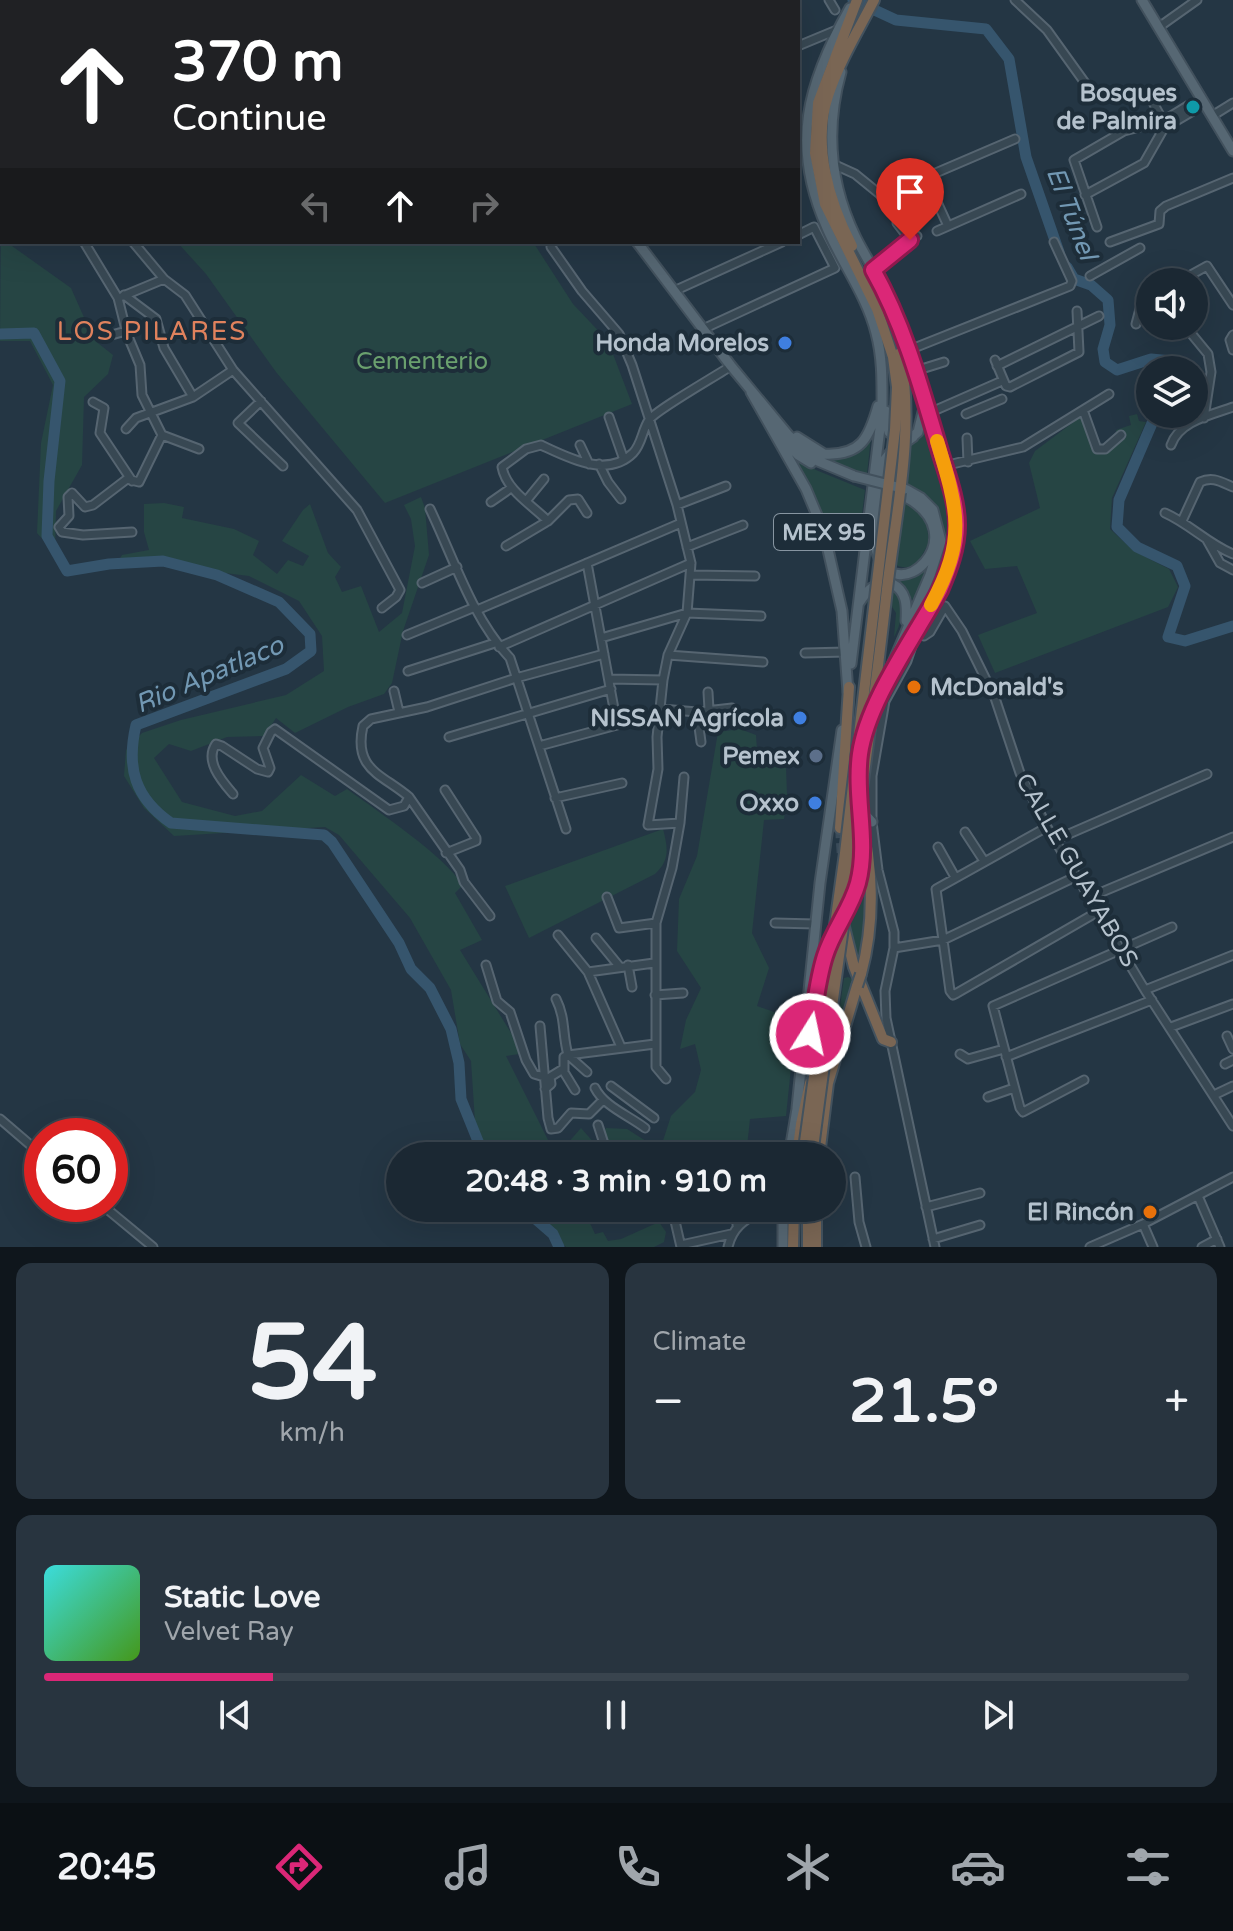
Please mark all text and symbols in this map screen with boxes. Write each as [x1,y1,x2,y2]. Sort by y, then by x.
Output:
text: 370 m [172,29,343,96]
icon: ahead [40,32,144,136]
place label: Bosques de Palmira [1056,79,1177,136]
text: Continue [172,97,327,140]
marker: Bosques de Palmira [1184,98,1202,116]
pin [876,158,944,240]
water label: El Túnel [1040,162,1105,267]
icon: arrive [888,170,932,214]
icon: left [294,184,338,228]
icon: ahead [378,184,422,228]
icon: right [462,184,506,228]
map controls [1136,268,1208,428]
button: sound [1136,268,1208,340]
district label: LOS PILARES [57,316,247,347]
place label: Honda Morelos [595,329,769,358]
marker: Honda Morelos [776,334,794,352]
park label: Cementerio [356,347,488,376]
button: layers [1136,356,1208,428]
road number: MEX 95 [774,514,874,550]
water label: Rio Apatlaco [130,629,289,720]
place label: McDonald's [930,673,1064,702]
marker: McDonald's [905,678,923,696]
place label: NISSAN Agrícola [590,704,784,733]
marker: NISSAN Agrícola [791,709,809,727]
place label: Pemex [722,742,800,771]
marker: Pemex [807,747,825,765]
street label: CALLE GUAYABOS [1009,768,1144,972]
place label: Oxxo [739,789,799,818]
marker: Oxxo [806,794,824,812]
position arrow [768,992,852,1076]
speed limit sign: 60 [24,1118,128,1222]
text: 20:48 · 3 min · 910 m [465,1163,767,1200]
place label: El Rincón [1027,1198,1134,1227]
marker: El Rincón [1141,1203,1159,1221]
text: 54 [247,1302,378,1427]
text: Climate [653,1326,746,1357]
text: 21.5° [849,1366,999,1438]
text: − [653,1376,684,1429]
text: + [1164,1376,1189,1429]
text: km/h [280,1417,345,1448]
text: Static Love [164,1579,320,1616]
text: Velvet Ray [164,1616,294,1647]
icon: previous [213,1693,257,1737]
icon: pause [594,1693,638,1737]
icon: next [976,1693,1020,1737]
icon: directions [271,1839,327,1895]
icon: music [440,1839,496,1895]
icon: phone [610,1839,666,1895]
icon: climate [780,1839,836,1895]
icon: car [950,1839,1006,1895]
icon: filters [1120,1839,1176,1895]
text: 20:45 [57,1846,157,1889]

